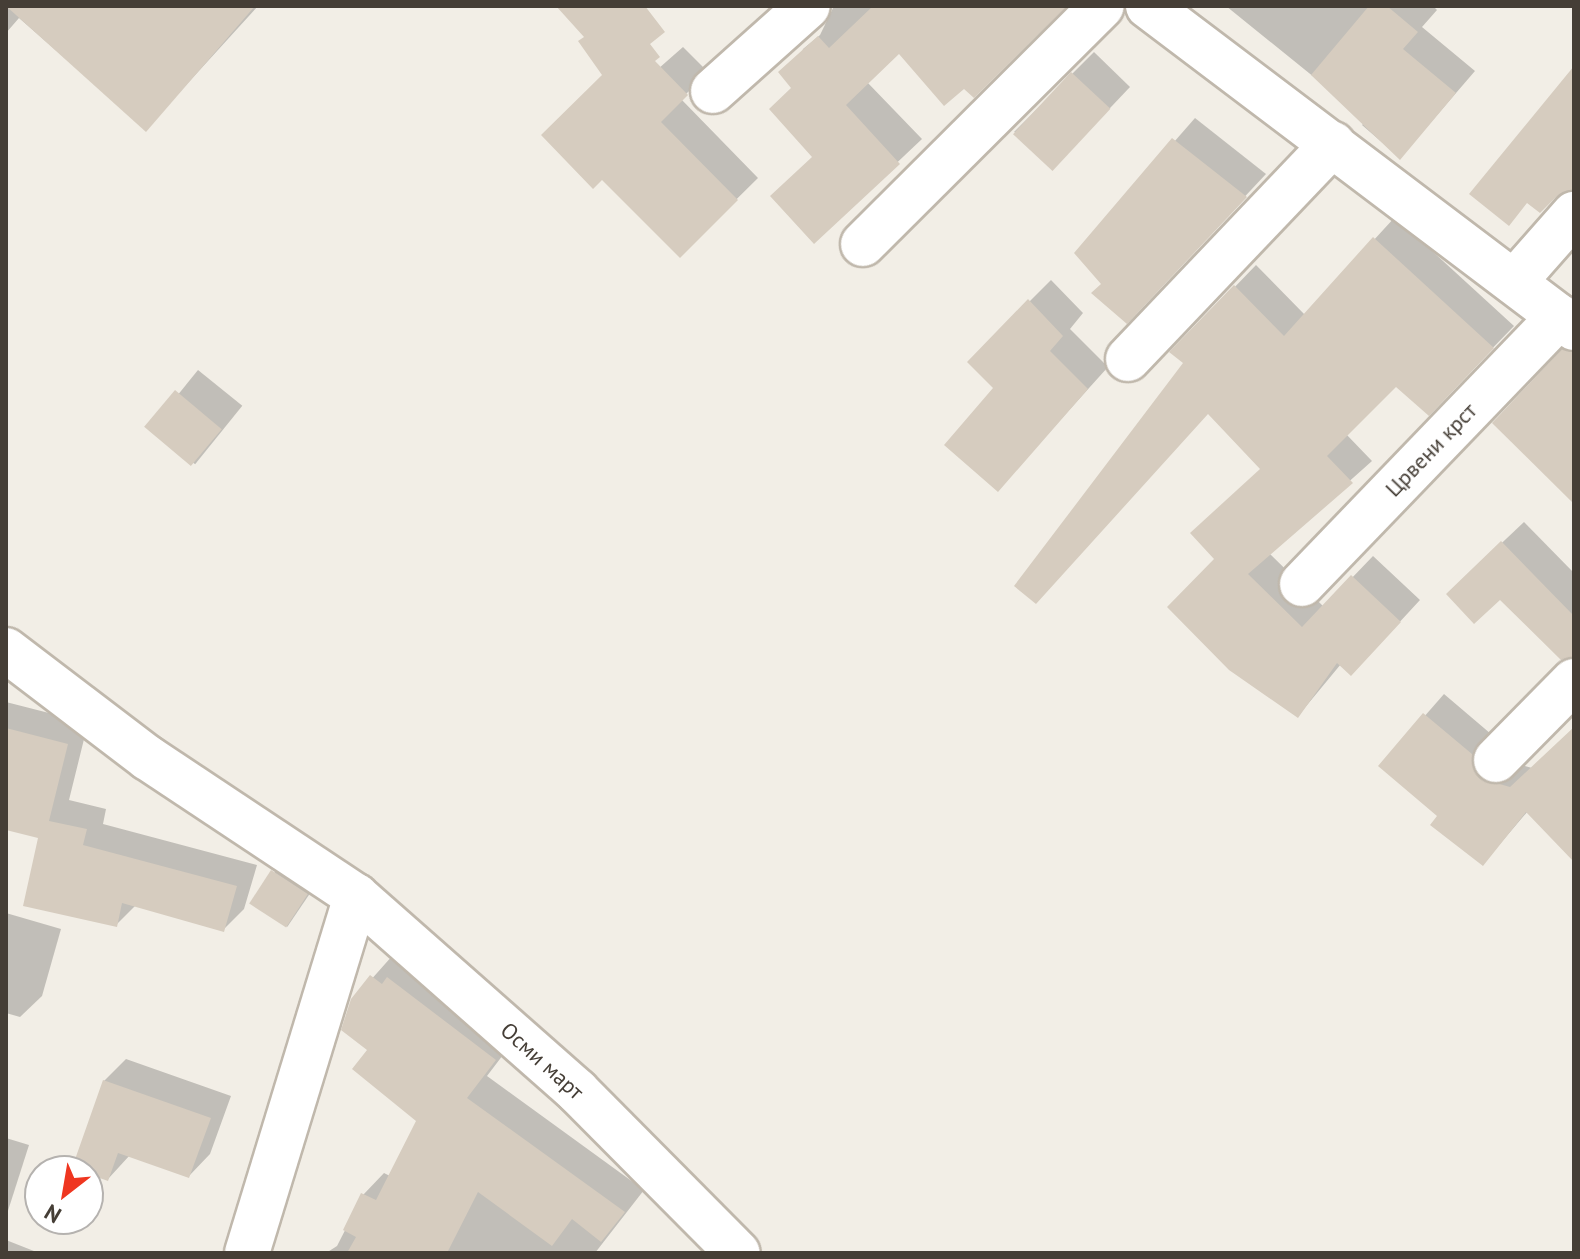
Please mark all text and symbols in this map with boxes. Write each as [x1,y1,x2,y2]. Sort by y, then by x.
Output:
street label: Црвени крст [1380,398,1482,502]
street label: Осми март [495,1017,589,1105]
north arrow [24,1155,104,1235]
text: N [39,1198,66,1230]

